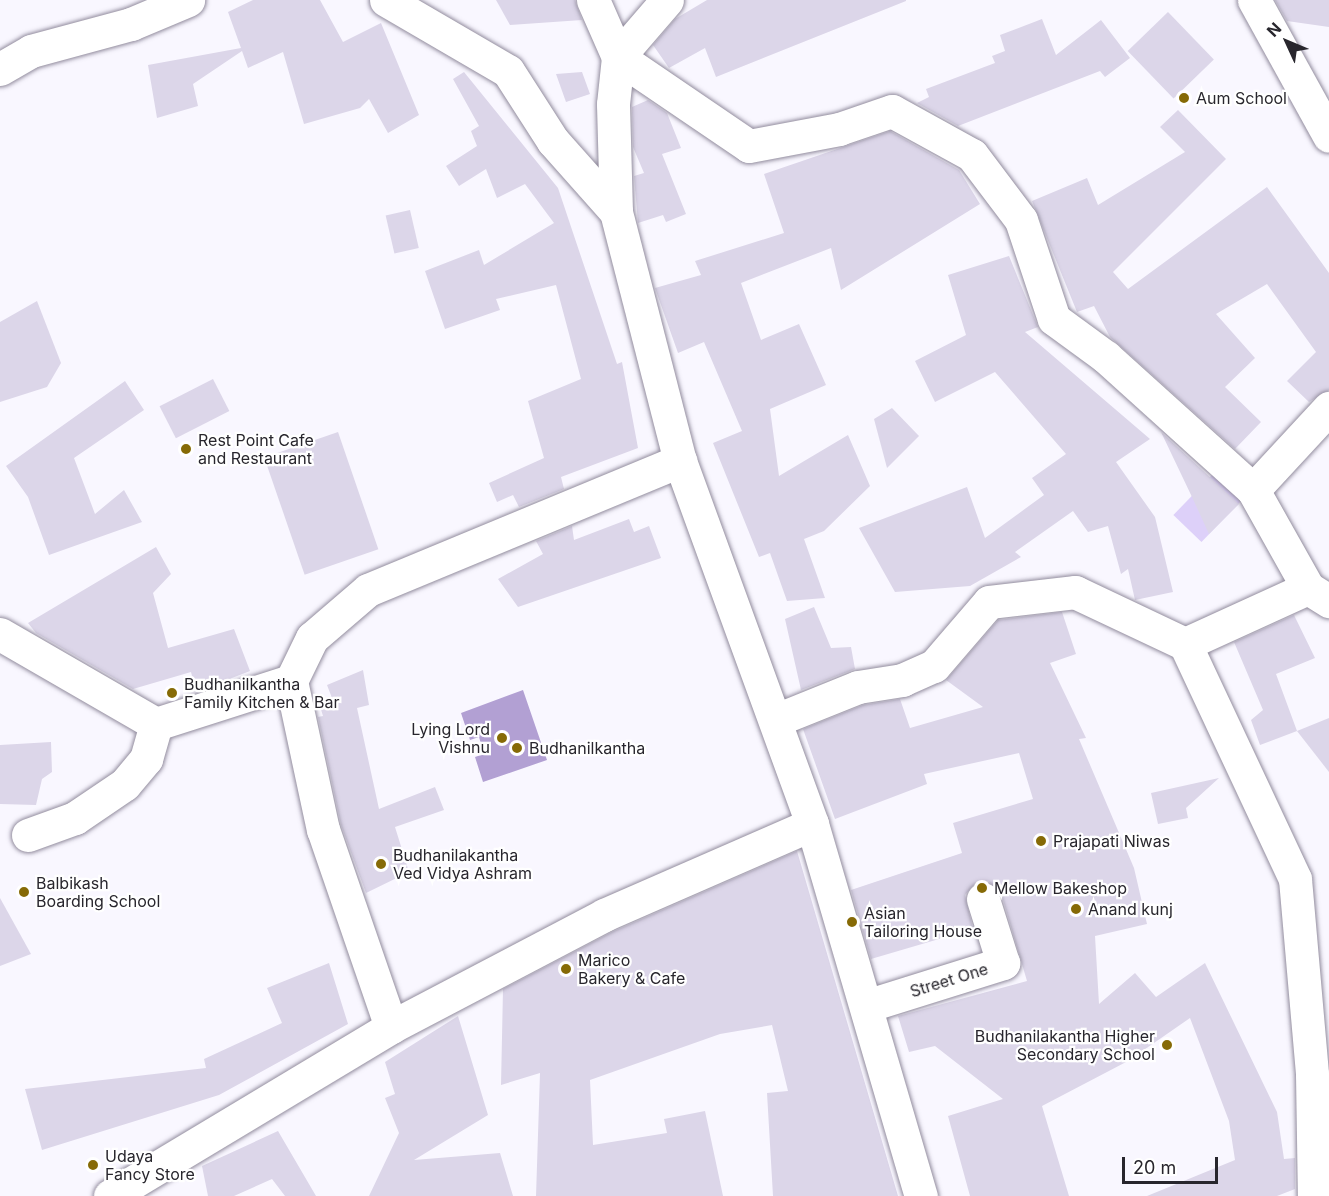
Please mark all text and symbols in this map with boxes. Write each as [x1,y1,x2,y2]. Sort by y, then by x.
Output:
north arrow [1257,12,1317,72]
text: N [1263,18,1285,41]
place label: Aum School [1196,88,1287,108]
marker: Aum School [1177,91,1191,105]
place label: Rest Point Cafe and Restaurant [198,430,314,468]
marker: Rest Point Cafe and Restaurant [179,442,193,456]
place label: Budhanilkantha Family Kitchen & Bar [184,674,339,712]
marker: Budhanilkantha Family Kitchen & Bar [165,686,179,700]
place label: Lying Lord Vishnu [411,719,490,757]
marker: Lying Lord Vishnu [495,731,509,745]
place label: Budhanilkantha [529,738,645,758]
marker: Budhanilkantha [510,741,524,755]
place label: Prajapati Niwas [1053,831,1170,851]
marker: Prajapati Niwas [1034,834,1048,848]
place label: Budhanilakantha Ved Vidya Ashram [393,845,532,883]
marker: Budhanilakantha Ved Vidya Ashram [374,857,388,871]
place label: Balbikash Boarding School [36,873,160,911]
place label: Mellow Bakeshop [994,878,1127,898]
marker: Mellow Bakeshop [975,881,989,895]
marker: Balbikash Boarding School [17,885,31,899]
place label: Anand kunj [1088,899,1173,919]
marker: Anand kunj [1069,902,1083,916]
place label: Asian Tailoring House [864,903,982,941]
marker: Asian Tailoring House [845,915,859,929]
place label: Marico Bakery & Cafe [578,950,685,988]
street label: Street One [908,959,990,1001]
marker: Marico Bakery & Cafe [559,962,573,976]
place label: Budhanilakantha Higher Secondary School [975,1026,1155,1064]
marker: Budhanilakantha Higher Secondary School [1160,1038,1174,1052]
scale bar [1125,1145,1221,1183]
place label: Udaya Fancy Store [105,1146,195,1184]
text: 20 m [1133,1157,1176,1178]
marker: Udaya Fancy Store [86,1158,100,1172]

